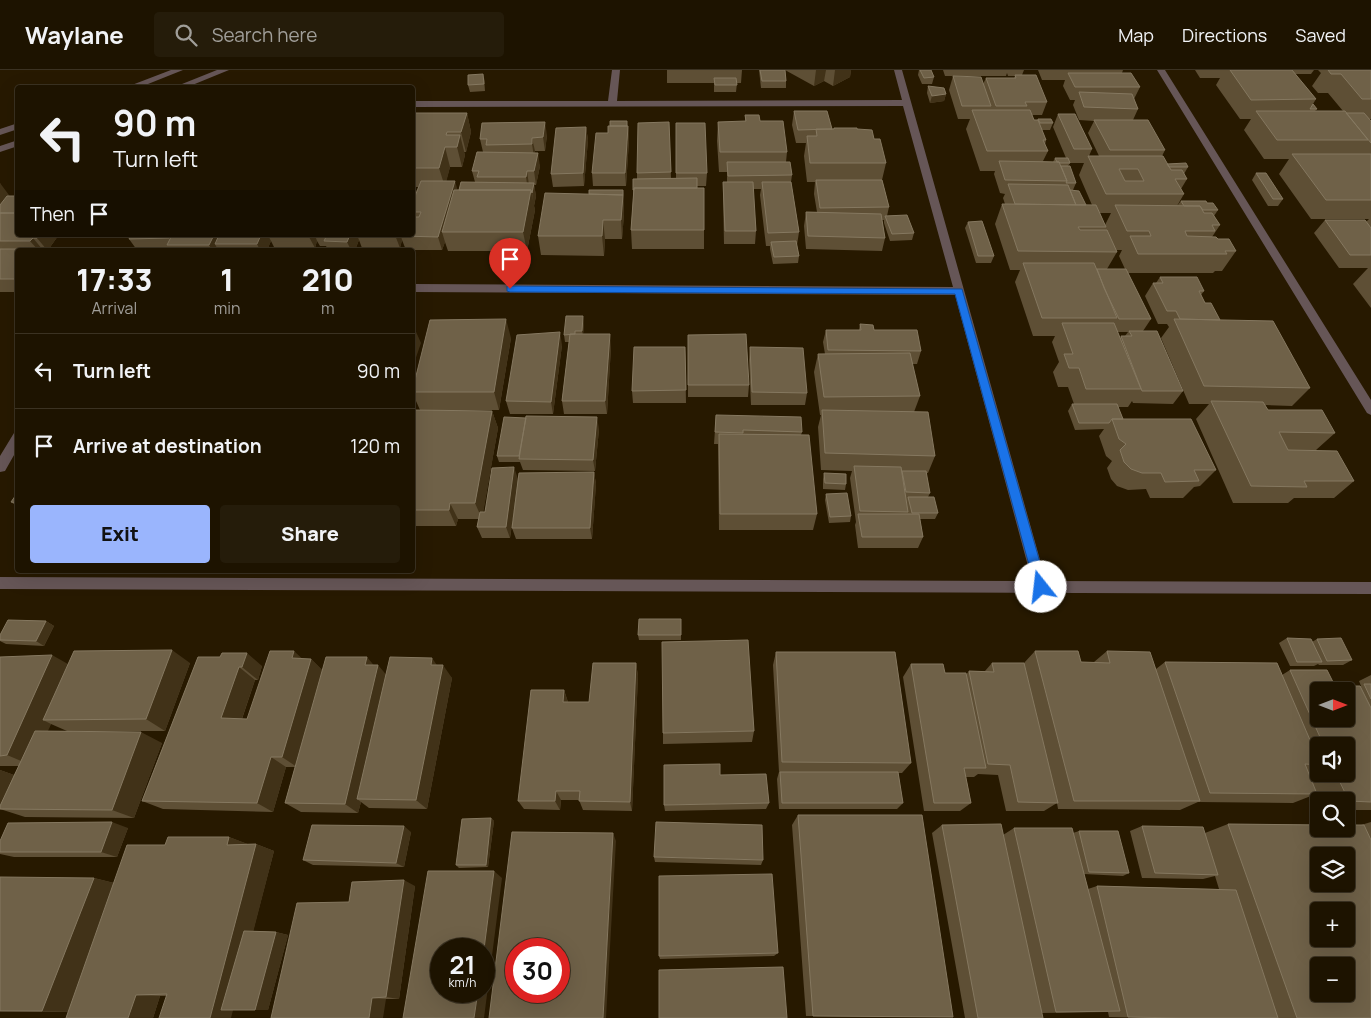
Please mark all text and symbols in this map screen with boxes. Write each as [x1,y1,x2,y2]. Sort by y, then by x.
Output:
search box [154,12,504,57]
text: Waylane [25,18,124,51]
icon: search [172,21,200,49]
text: Search here [212,22,317,48]
text: Map [1118,23,1154,47]
text: Directions [1182,23,1267,47]
text: Saved [1295,23,1346,47]
text: 90 m [113,99,196,147]
icon: left [30,105,95,170]
text: Turn left [113,144,198,174]
icon: arrive [85,200,113,228]
text: Then [30,201,75,227]
pin [489,238,531,289]
icon: arrive [496,245,524,273]
text: 17:33 [76,259,152,300]
text: 1 [220,259,234,300]
text: 210 [302,259,354,300]
text: Arrival [91,297,137,319]
text: min [214,297,240,319]
text: m [321,297,335,319]
icon: left [30,357,58,385]
text: Turn left [73,358,151,384]
text: 90 m [357,358,400,384]
icon: arrive [30,432,58,460]
text: Arrive at destination [73,433,262,459]
text: 120 m [350,433,400,459]
button: Exit [30,505,210,563]
button: Share [220,505,400,563]
position arrow [1014,560,1066,612]
north arrow [1310,682,1355,728]
map controls [1310,682,1355,1002]
button: sound [1310,737,1355,782]
button: search [1310,792,1355,837]
button: layers [1310,847,1355,892]
button: + [1310,902,1355,947]
speed limit sign: 30 [505,938,570,1003]
text: 21 [450,947,475,982]
button: − [1310,957,1355,1002]
text: km/h [449,974,476,991]

